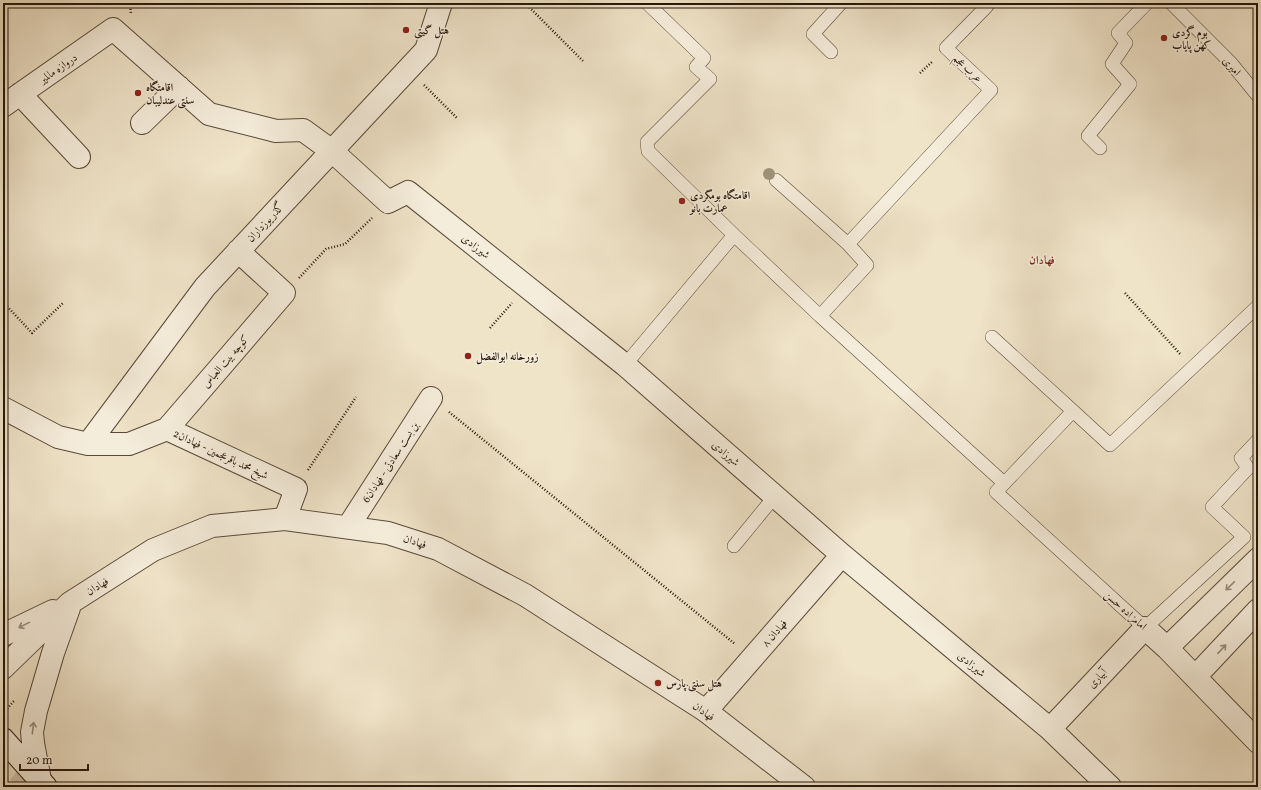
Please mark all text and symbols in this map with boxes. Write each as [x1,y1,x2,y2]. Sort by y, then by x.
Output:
place label: هتل گیتی [414,24,449,39]
marker: هتل گیتی [401,25,411,35]
place label: بوم گردی کهن پایاب [1172,25,1212,54]
marker: بوم گردی کهن پایاب [1159,33,1169,43]
street label: دروازه مالمیر [36,51,81,88]
street label: عرب عجم [948,52,985,88]
street label: امیری [1218,54,1244,80]
place label: اقامتگاه سنتی عندلیبان [146,80,194,109]
marker: اقامتگاه سنتی عندلیبان [133,88,143,98]
place label: اقامتگاه بومگردی عمارت بانو [689,188,750,217]
marker: اقامتگاه بومگردی عمارت بانو [677,196,687,206]
street label: گذر يوزداران [242,199,288,246]
street label: شیرزادی [458,231,492,263]
district label: فهادان [1029,253,1055,269]
street label: کوچه بيت العباس [199,332,253,392]
place label: زورخانه ابوالفضل [476,350,539,365]
marker: زورخانه ابوالفضل [463,351,473,361]
street label: بن بست سعادتی - فهادان6 [359,419,423,506]
street label: شیخ محمد باقرعجمین - فهادان2 [169,427,270,486]
street label: شیرزادی [708,438,742,470]
street label: فهادان [401,532,428,553]
street label: فهادان [84,575,112,600]
one-way arrow [1225,581,1235,591]
street label: امامزاده حسن [1101,588,1149,634]
street label: فهادان ۸ [759,617,791,651]
one-way arrow [18,622,30,629]
one-way arrow [1217,644,1227,654]
street label: شیرزادی [954,649,988,681]
street label: آبیاری [1084,664,1112,692]
place label: هتل سنتی پارس [666,677,722,692]
marker: هتل سنتی پارس [653,678,663,688]
street label: فهادان [689,699,717,725]
one-way arrow [30,722,37,735]
scale bar [20,746,88,772]
text: 20 m [26,753,53,769]

